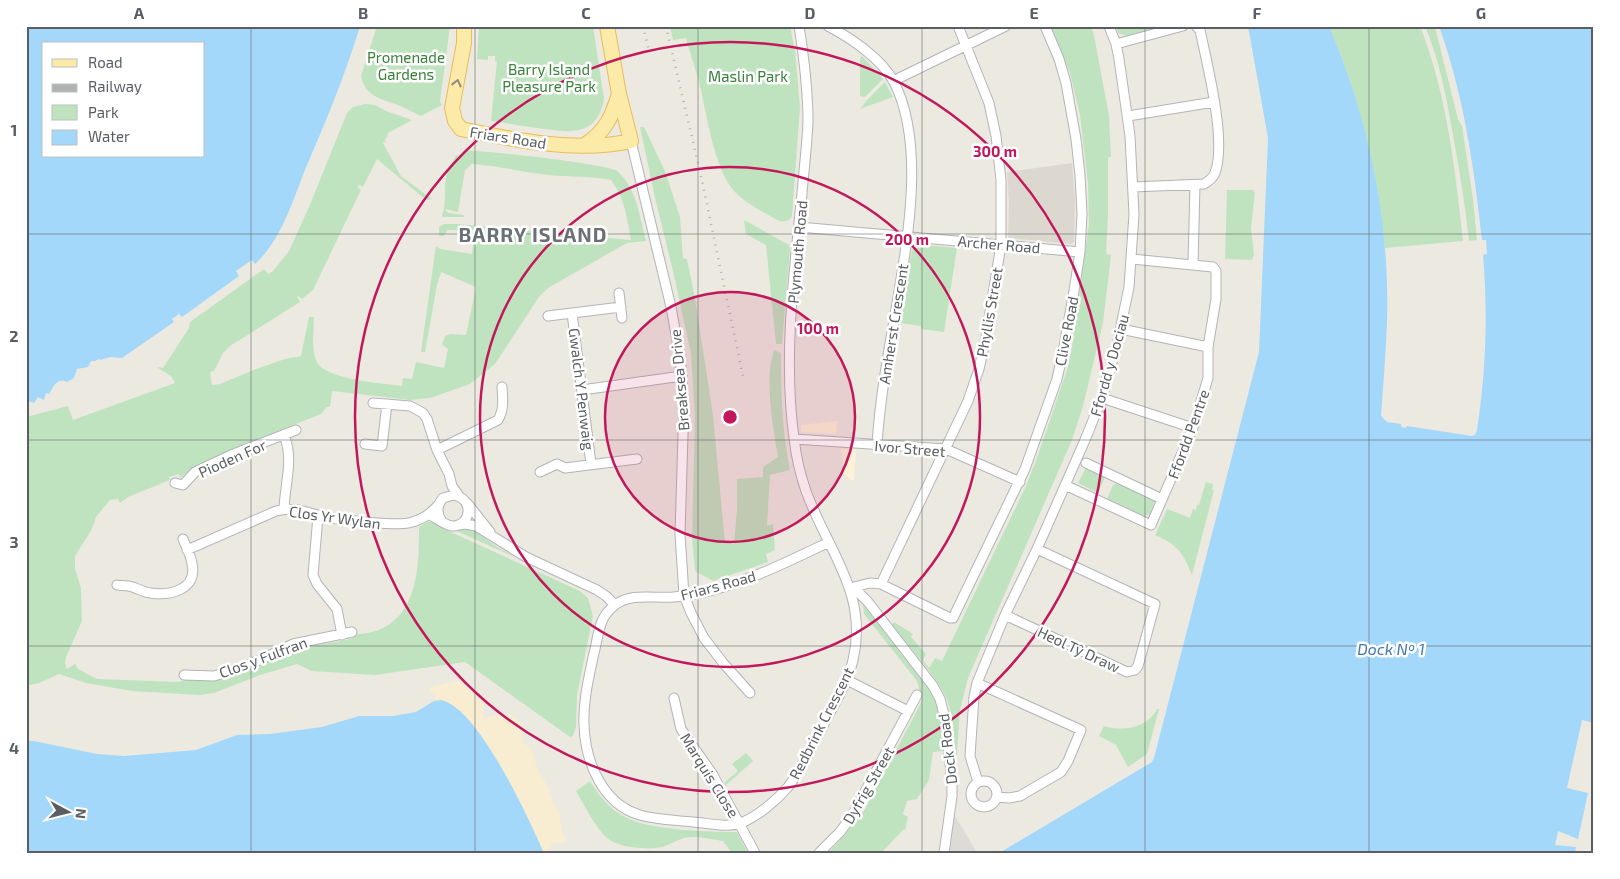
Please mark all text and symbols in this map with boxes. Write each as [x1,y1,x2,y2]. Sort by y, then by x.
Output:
text: A [134,3,145,22]
text: B [358,3,368,22]
text: C [581,3,591,22]
text: D [805,3,816,22]
text: E [1029,3,1039,22]
text: F [1253,3,1262,22]
text: G [1476,3,1486,22]
legend [42,42,205,158]
park label: Promenade Gardens [367,48,445,83]
text: Road [88,53,123,71]
park label: Barry Island Pleasure Park [502,60,596,95]
park label: Maslin Park [708,67,788,85]
text: Railway [88,77,142,95]
one-way arrow [451,79,462,88]
text: Park [88,103,119,121]
text: 1 [11,120,17,139]
street label: Friars Road [468,122,548,152]
text: Water [88,127,130,145]
text: 300 m [973,142,1017,160]
street label: Plymouth Road [784,200,810,304]
district label: BARRY ISLAND [459,222,607,246]
text: 200 m [885,230,929,248]
street label: Archer Road [957,231,1041,257]
street label: Amherst Crescent [875,262,911,386]
street label: Phyllis Street [972,265,1006,358]
street label: Clive Road [1050,295,1082,367]
street label: Ffordd y Dociau [1086,312,1132,418]
text: 100 m [797,319,839,337]
text: 2 [9,326,19,345]
street label: Gwalch Y Penwaig [566,327,599,452]
street label: Breaksea Drive [666,328,692,432]
street label: Ffordd Pentre [1164,387,1212,481]
centre of rings [721,408,739,426]
street label: Pioden For [195,435,269,481]
street label: Ivor Street [874,436,946,460]
street label: Clos Yr Wylan [288,502,382,532]
text: 3 [9,532,19,551]
street label: Friars Road [678,566,758,604]
street label: Heol Tŷ Draw [1035,622,1123,676]
street label: Clos y Fulfran [216,633,310,681]
water label: Dock Nº 1 [1357,639,1425,658]
street label: Redbrink Crescent [785,664,857,782]
street label: Dock Road [934,713,960,785]
street label: Marquis Close [677,729,743,821]
text: 4 [9,738,19,757]
street label: Dyfrig Street [839,743,898,827]
north arrow [42,786,92,836]
text: N [72,808,90,820]

